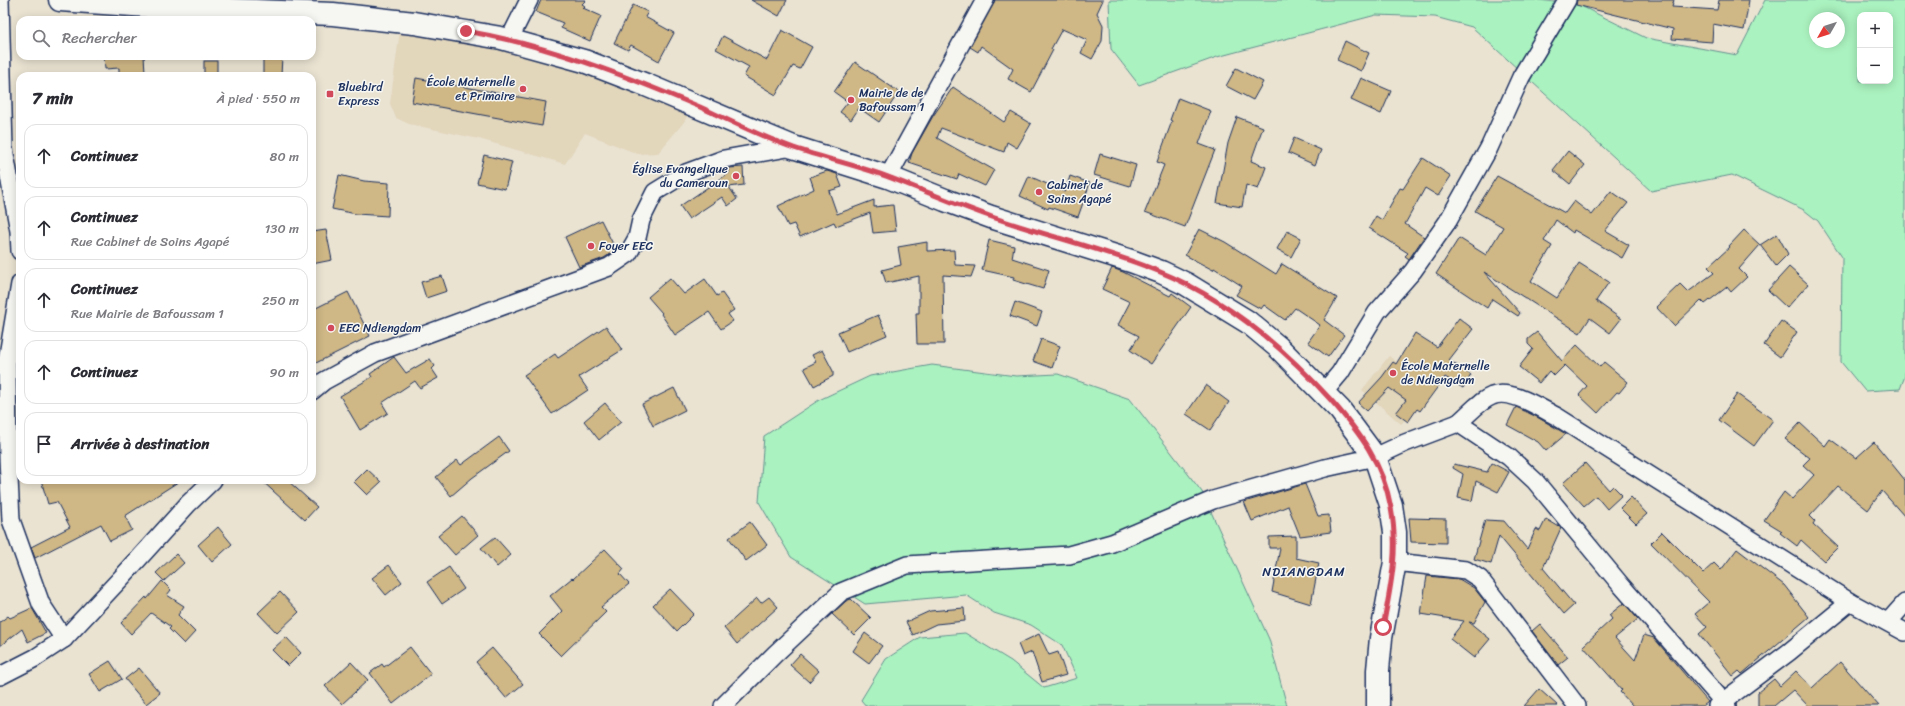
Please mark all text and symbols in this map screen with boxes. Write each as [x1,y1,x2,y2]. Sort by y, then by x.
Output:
north arrow [1809,12,1845,48]
map controls [1857,12,1893,84]
button: + [1857,12,1893,48]
search box [16,16,316,60]
route end [457,22,475,40]
text: Rechercher [62,25,137,51]
icon: search [30,27,52,49]
button: − [1857,48,1893,84]
place label: École Maternelle et Primaire [427,71,515,107]
place label: Bluebird Express [338,76,384,112]
place label: Mairie de de Bafoussam 1 [859,82,924,118]
text: 7 min [32,83,73,113]
marker: École Maternelle et Primaire [518,84,528,94]
text: À pied · 550 m [216,87,300,110]
marker: Bluebird Express [325,89,335,99]
marker: Mairie de de Bafoussam 1 [846,95,856,105]
text: Continuez [71,143,138,169]
icon: ahead [33,145,55,167]
text: 80 m [270,145,299,168]
place label: Église Evangelique du Cameroun [632,158,729,194]
marker: Église Evangelique du Cameroun [731,171,741,181]
place label: Cabinet de Soins Agapé [1047,174,1112,210]
marker: Cabinet de Soins Agapé [1034,187,1044,197]
text: Continuez [71,204,138,230]
icon: ahead [33,217,55,239]
text: 130 m [265,217,299,240]
text: Rue Cabinet de Soins Agapé [71,230,229,253]
place label: Foyer EEC [599,235,653,257]
marker: Foyer EEC [586,241,596,251]
text: Continuez [71,276,138,302]
icon: ahead [33,289,55,311]
text: 250 m [262,289,299,312]
text: Rue Mairie de Bafoussam 1 [71,302,224,325]
place label: EEC Ndiengdam [339,317,421,339]
marker: EEC Ndiengdam [326,323,336,333]
place label: École Maternelle de Ndiengdam [1401,355,1490,391]
text: Continuez [71,359,138,385]
icon: ahead [33,361,55,383]
text: 90 m [269,361,299,384]
marker: École Maternelle de Ndiengdam [1388,368,1398,378]
text: Arrivée à destination [71,431,209,457]
icon: arrive [33,433,55,455]
district label: NDIANGDAM [1262,560,1346,583]
route start [1374,618,1392,636]

